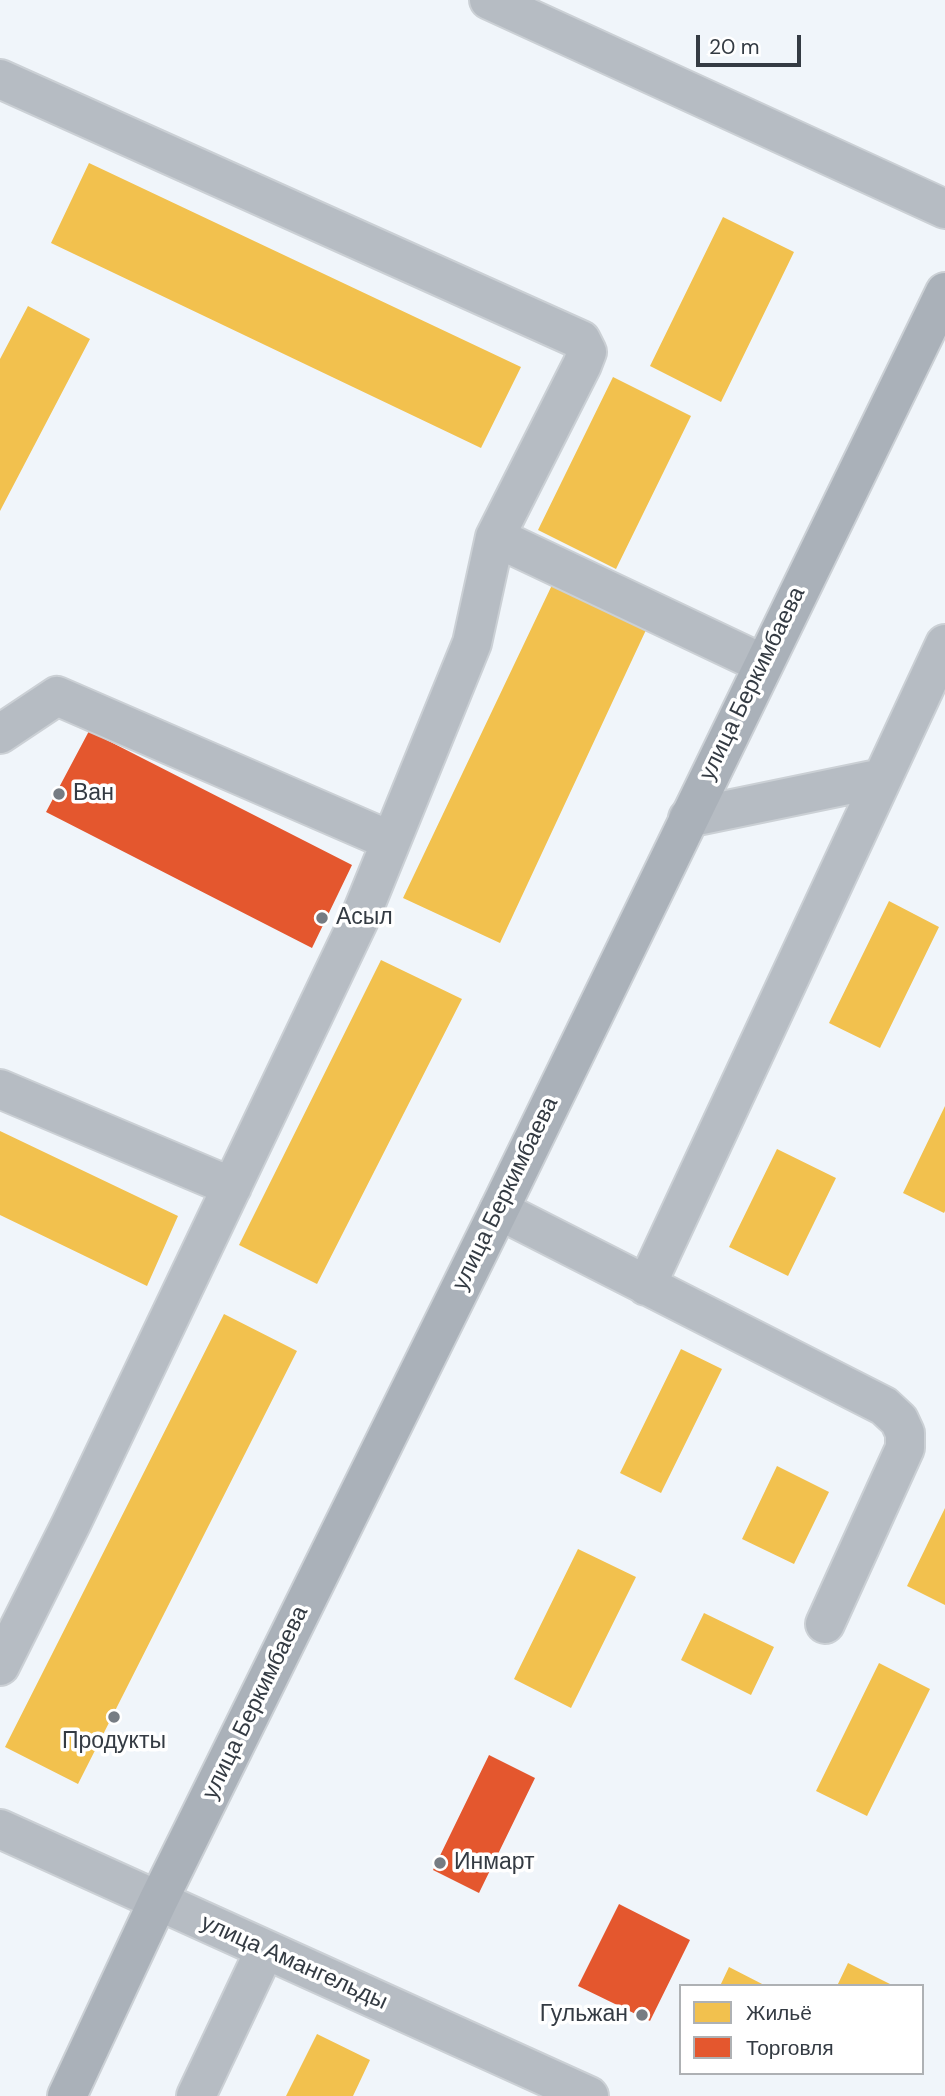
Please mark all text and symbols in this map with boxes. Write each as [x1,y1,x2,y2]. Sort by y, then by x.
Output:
scale bar [700,21,805,65]
text: 20 m [709,33,760,61]
street label: улица Беркимбаева [694,583,812,785]
place label: Ван [73,780,114,808]
marker: Ван [51,786,67,802]
place label: Асыл [336,904,393,932]
marker: Асыл [314,910,330,926]
street label: улица Беркимбаева [447,1093,565,1295]
street label: улица Беркимбаева [197,1602,315,1804]
marker: Продукты [106,1709,122,1725]
place label: Продукты [62,1728,166,1756]
place label: Инмарт [454,1849,535,1877]
marker: Инмарт [432,1855,448,1871]
street label: улица Амангельды [196,1909,392,2017]
legend [679,1984,924,2075]
text: Жильё [746,1999,812,2027]
place label: Гульжан [540,2001,628,2029]
marker: Гульжан [634,2007,650,2023]
text: Торговля [746,2034,834,2062]

